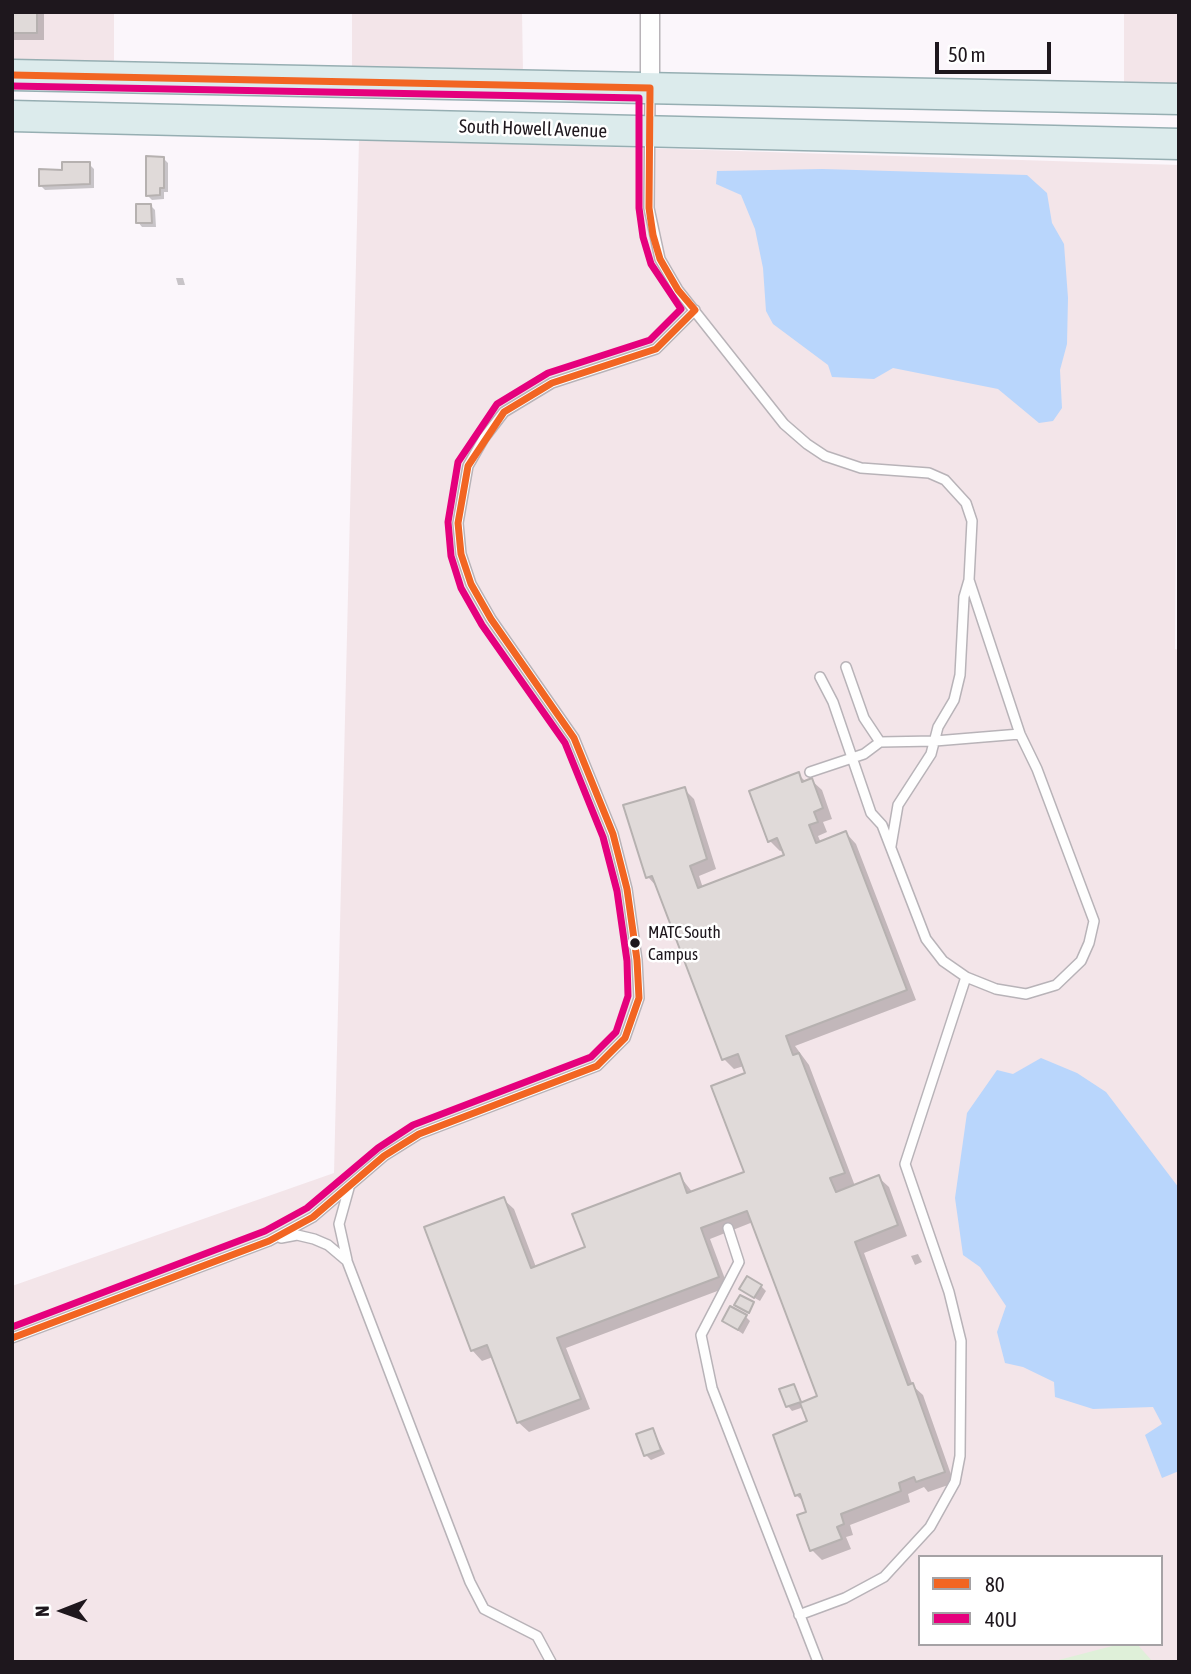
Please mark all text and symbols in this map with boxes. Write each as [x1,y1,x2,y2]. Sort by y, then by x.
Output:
scale bar [939,28,1054,72]
text: 50 m [948,42,986,66]
street label: South Howell Avenue [459,115,607,143]
place label: MATC South Campus [648,923,721,963]
marker: MATC South Campus [628,936,642,950]
legend [918,1555,1163,1646]
text: 80 [985,1572,1005,1596]
north arrow [28,1576,98,1646]
text: N [31,1606,53,1617]
text: 40U [985,1607,1017,1631]

